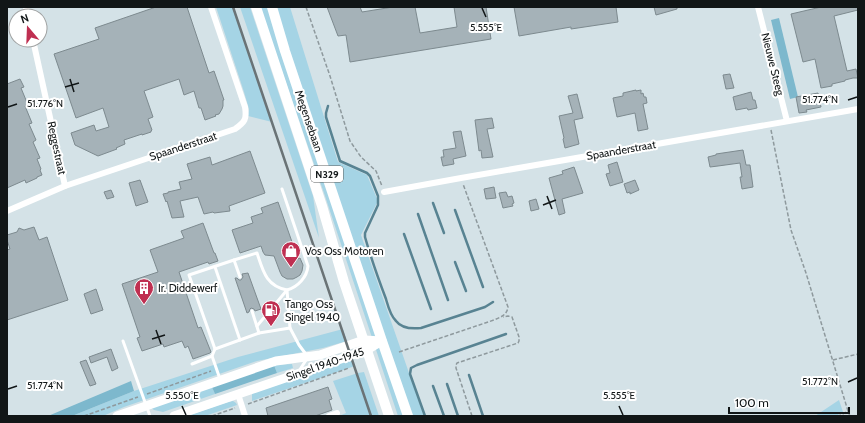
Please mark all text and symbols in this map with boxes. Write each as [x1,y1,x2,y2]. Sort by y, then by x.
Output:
north arrow [8,8,48,48]
text: N [19,11,31,26]
text: 5.555°E [470,21,503,34]
street label: Nieuwe Steeg [758,31,788,97]
street label: Megensebaan [292,88,326,154]
text: 51.774°N [802,93,838,106]
text: 51.776°N [27,97,63,110]
street label: Reggestraat [44,120,70,176]
street label: Spaanderstraat [147,128,219,164]
street label: Spaanderstraat [585,137,657,163]
road number: N329 [311,166,343,182]
shop icon: Vos Oss Motoren [280,240,302,268]
place label: Vos Oss Motoren [305,244,384,258]
building icon: Ir. Diddewerf [133,277,155,305]
place label: Ir. Diddewerf [158,281,218,295]
place label: Tango Oss Singel 1940 [285,297,340,324]
fuel station icon: Tango Oss Singel 1940 [260,299,282,327]
street label: Singel 1940-1945 [284,344,366,384]
text: 51.772°N [802,375,838,388]
text: 51.774°N [27,379,63,392]
text: 5.550°E [165,389,199,402]
text: 5.555°E [603,389,636,402]
scale bar [729,389,849,415]
text: 100 m [735,395,769,410]

